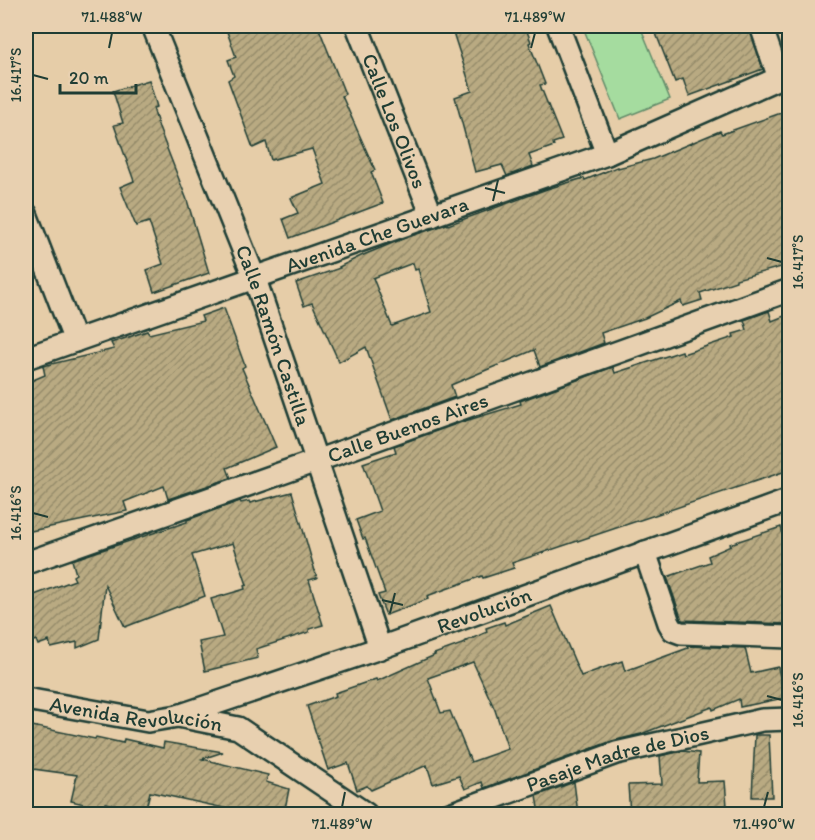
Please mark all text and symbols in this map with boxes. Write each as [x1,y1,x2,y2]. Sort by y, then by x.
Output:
text: 71.488°W [82,8,143,26]
text: 71.489°W [505,8,565,26]
text: 16.417°S [7,48,25,102]
street label: Calle Los Olivos [357,50,433,192]
scale bar [60,57,136,95]
text: 20 m [69,67,109,89]
street label: Avenida Che Guevara [282,191,471,278]
text: 16.417°S [789,235,807,289]
street label: Calle Ramón Castilla [230,241,317,429]
street label: Calle Buenos Aires [324,387,491,468]
text: 16.416°S [7,485,25,541]
street label: Revolución [434,581,535,638]
text: 16.416°S [789,672,807,728]
street label: Avenida Revolución [48,691,225,737]
street label: Pasaje Madre de Dios [523,719,711,797]
text: 71.489°W [312,815,372,833]
text: 71.490°W [733,815,795,833]

